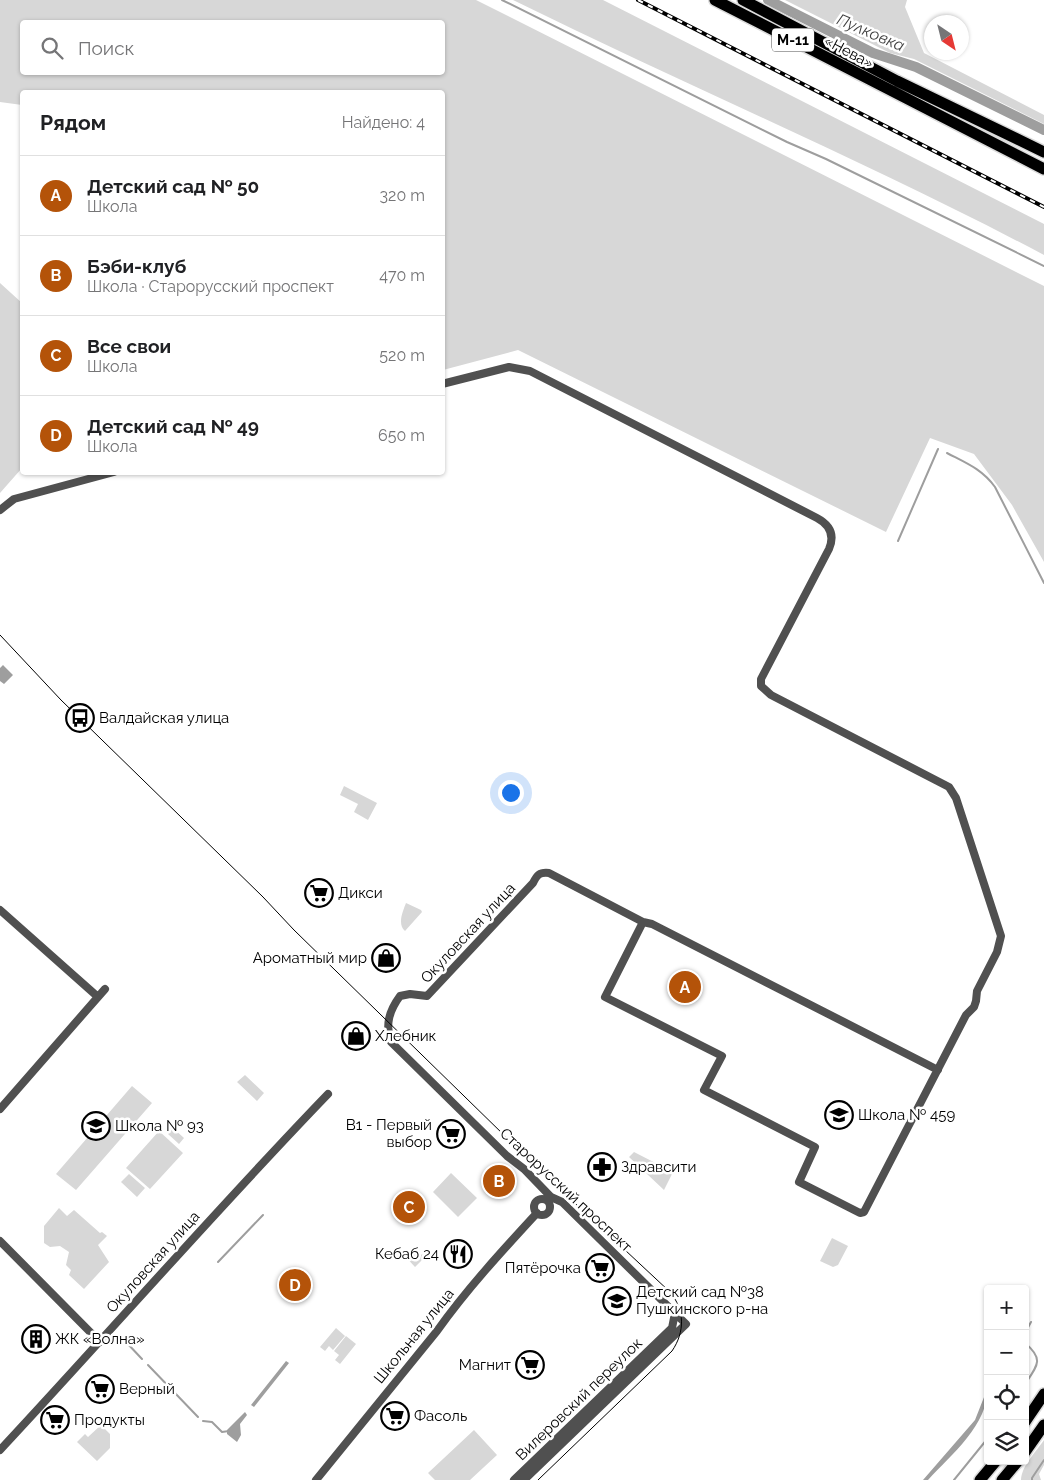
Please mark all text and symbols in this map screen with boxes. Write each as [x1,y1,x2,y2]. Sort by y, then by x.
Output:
water label: Пулковка [834,10,908,55]
north arrow [924,15,969,60]
search box [20,20,445,75]
road number: М-11 [772,28,814,52]
street label: «Нева» [821,32,877,72]
icon: search [38,34,66,62]
text: Поиск [78,37,134,59]
text: Рядом [40,110,106,135]
text: Найдено: 4 [342,113,425,132]
text: Детский сад № 50 [87,175,259,197]
text: A [51,186,61,205]
text: 320 m [380,186,425,205]
text: Школа [87,197,137,216]
text: Бэби-клуб [87,255,186,277]
text: B [51,266,61,285]
text: 470 m [379,266,425,285]
text: Школа · Старорусский проспект [87,277,334,296]
text: Все свои [87,335,171,357]
text: C [51,346,61,365]
text: 520 m [379,346,425,365]
text: Школа [87,357,137,376]
text: Детский сад № 49 [87,415,259,437]
text: D [50,426,62,445]
text: 650 m [378,426,425,445]
text: Школа [87,437,137,456]
bus stop icon: Валдайская улица [65,703,95,733]
place label: Валдайская улица [99,709,229,727]
your location [498,780,524,806]
supermarket icon: Дикси [304,878,334,908]
street label: Окуловская улица [417,879,519,987]
place label: Дикси [338,884,383,902]
shop icon: Ароматный мир [371,943,401,973]
place label: Ароматный мир [253,949,367,967]
pin: A [669,968,701,1006]
shop icon: Хлебник [341,1021,371,1051]
place label: Хлебник [375,1027,437,1045]
school or university icon: Школа № 459 [824,1100,854,1130]
place label: Школа № 459 [858,1106,955,1124]
school or university icon: Школа № 93 [81,1111,111,1141]
place label: В1 - Первый выбор [346,1116,432,1151]
place label: Школа № 93 [115,1117,204,1135]
supermarket icon: В1 - Первый выбор [436,1119,466,1149]
street label: Старорусский проспект [496,1124,636,1256]
pharmacy icon: Здравсити [587,1152,617,1182]
place label: Здравсити [621,1158,696,1176]
pin: B [483,1162,515,1200]
pin: C [393,1188,425,1226]
street label: Окуловская улица [103,1208,203,1316]
restaurant icon: Кебаб 24 [443,1239,473,1269]
place label: Кебаб 24 [375,1245,439,1263]
supermarket icon: Пятёрочка [585,1253,615,1283]
place label: Пятёрочка [505,1259,581,1277]
pin: D [279,1266,311,1304]
place label: Детский сад №38 Пушкинского р-на [636,1283,768,1318]
street label: Школьная улица [370,1285,458,1387]
map controls [984,1285,1029,1465]
button: + [984,1285,1029,1330]
school or university icon: Детский сад №38 Пушкинского р-на [602,1286,632,1316]
building icon: ЖК «Волна» [21,1324,51,1354]
place label: ЖК «Волна» [55,1330,145,1348]
button: − [984,1330,1029,1375]
street label: Вилеровский переулок [512,1334,646,1464]
supermarket icon: Магнит [515,1350,545,1380]
place label: Магнит [459,1356,511,1374]
supermarket icon: Верный [85,1374,115,1404]
button: locate [984,1375,1029,1420]
place label: Верный [119,1380,175,1398]
supermarket icon: Фасоль [380,1401,410,1431]
supermarket icon: Продукты [40,1405,70,1435]
place label: Фасоль [414,1407,467,1425]
place label: Продукты [74,1411,145,1429]
button: layers [984,1420,1029,1465]

